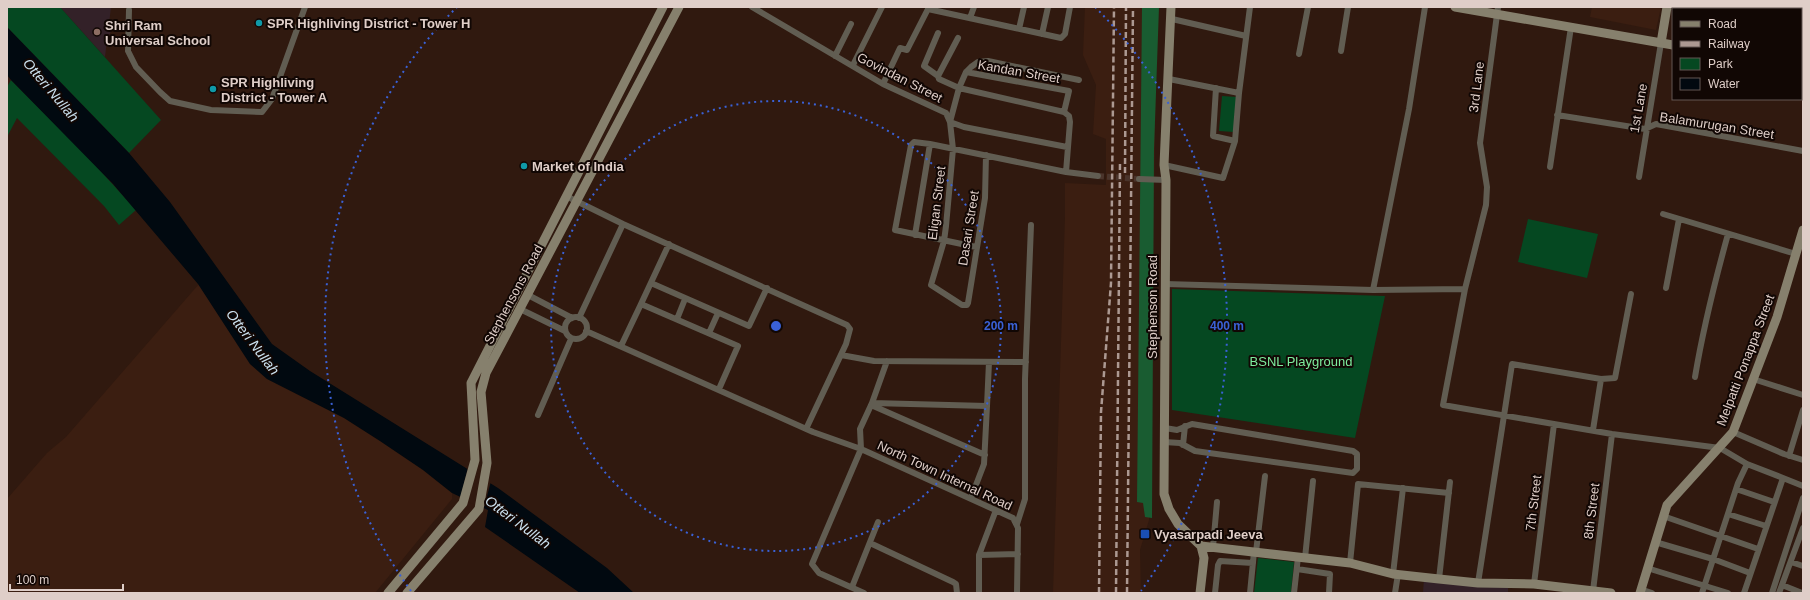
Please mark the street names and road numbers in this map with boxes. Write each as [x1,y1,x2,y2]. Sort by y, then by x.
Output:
street label: Govindan Street [855,49,945,106]
street label: Kandan Street [977,57,1062,86]
street label: 3rd Lane [1466,61,1487,113]
street label: 1st Lane [1627,82,1650,134]
street label: Balamurugan Street [1659,109,1776,142]
street label: Eligan Street [925,165,949,241]
street label: Dasari Street [955,189,982,267]
street label: Stephensons Road [481,242,546,347]
street label: Stephenson Road [1145,255,1160,359]
street label: Melpatti Ponappa Street [1713,292,1778,428]
street label: North Town Internal Road [875,438,1015,513]
street label: 7th Street [1523,474,1544,532]
street label: 8th Street [1581,482,1602,540]

